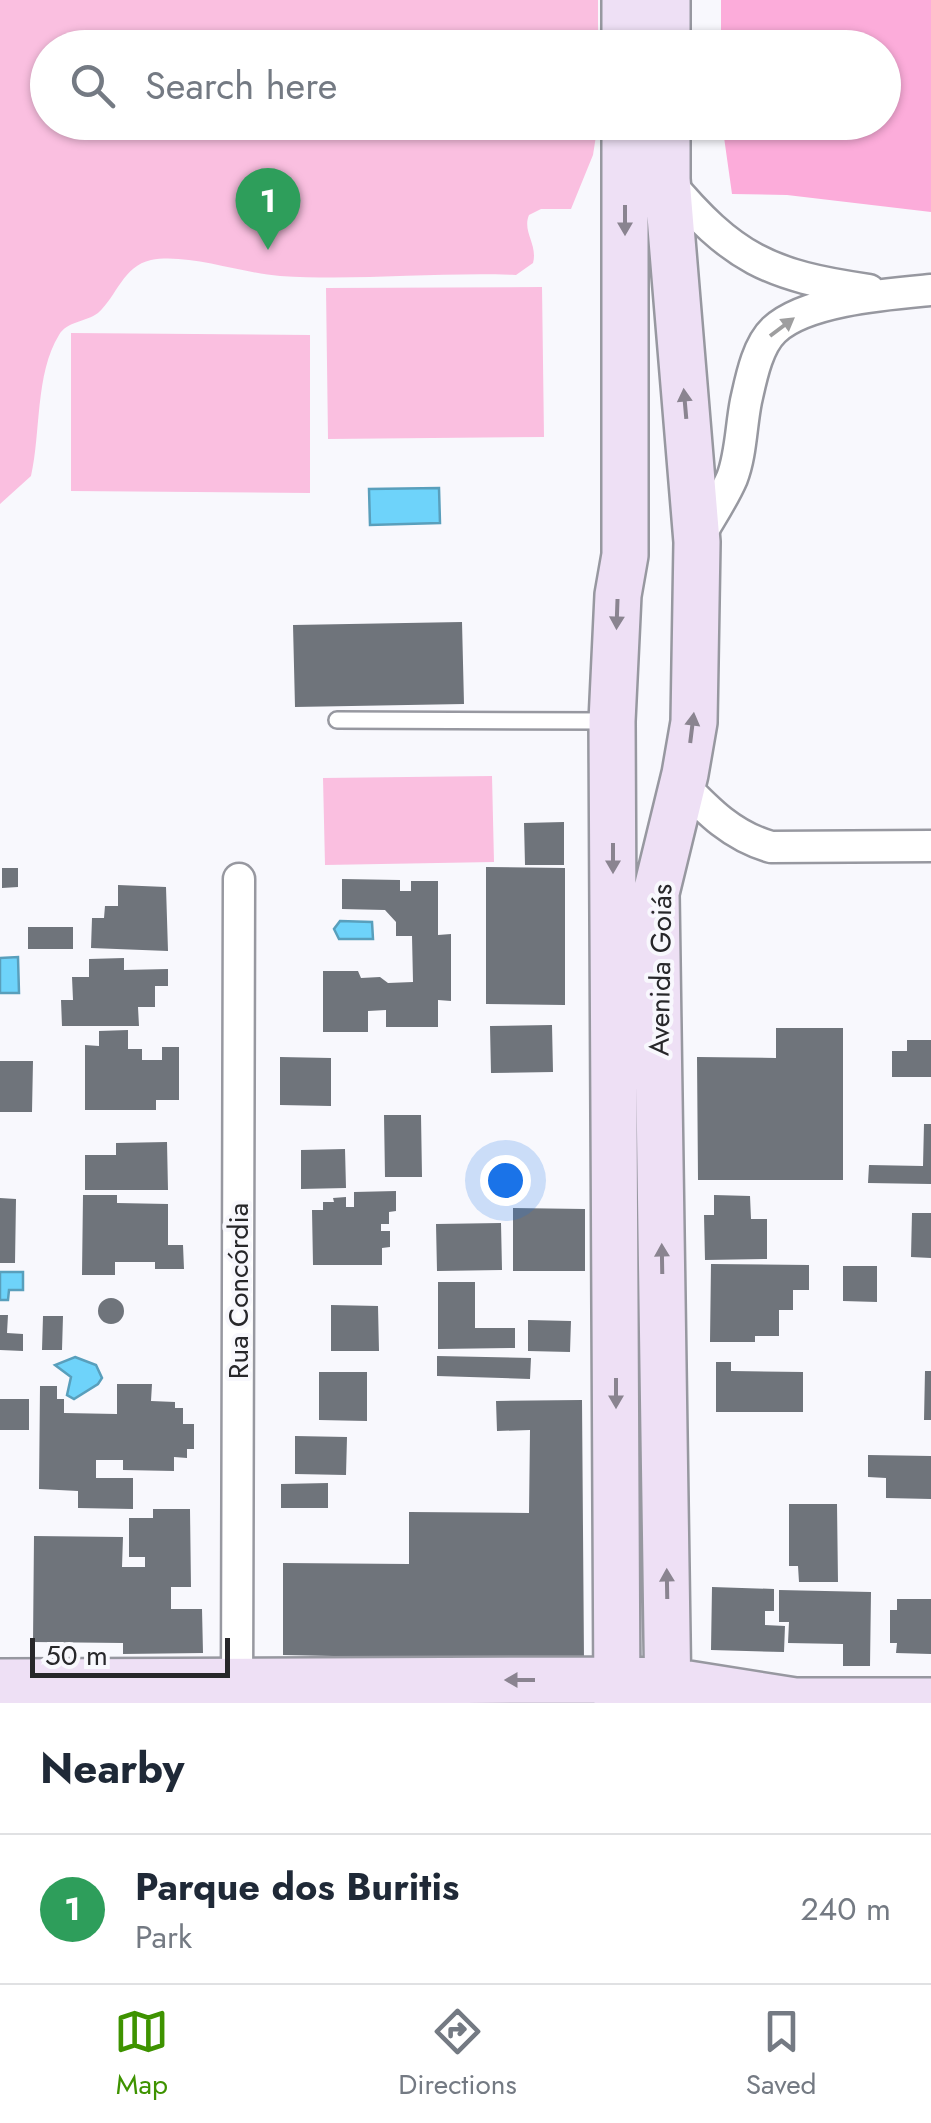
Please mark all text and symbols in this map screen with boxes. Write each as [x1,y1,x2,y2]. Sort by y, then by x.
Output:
search box [30,30,901,140]
icon: search [65,58,120,113]
text: Search here [145,58,337,113]
pin: 1 [236,168,300,250]
one-way arrow [617,204,633,236]
one-way arrow [769,316,795,337]
one-way arrow [677,388,693,420]
one-way arrow [608,599,624,631]
one-way arrow [684,712,700,744]
one-way arrow [605,843,621,875]
street label: Avenida Goiás [638,883,683,1057]
your location [480,1155,531,1206]
street label: Rua Concórdia [218,1203,259,1379]
one-way arrow [653,1243,669,1275]
one-way arrow [608,1378,624,1410]
one-way arrow [659,1567,675,1599]
scale bar [30,1633,230,1678]
text: 50 m [45,1635,108,1676]
one-way arrow [504,1672,536,1688]
text: Nearby [40,1738,184,1799]
text: Parque dos Buritis [135,1859,459,1914]
text: 1 [64,1886,81,1932]
text: 240 m [800,1886,891,1932]
text: Park [135,1914,192,1960]
tab: Map [114,2004,169,2105]
tab: Directions [398,2004,517,2105]
tab: Saved [746,2004,817,2105]

